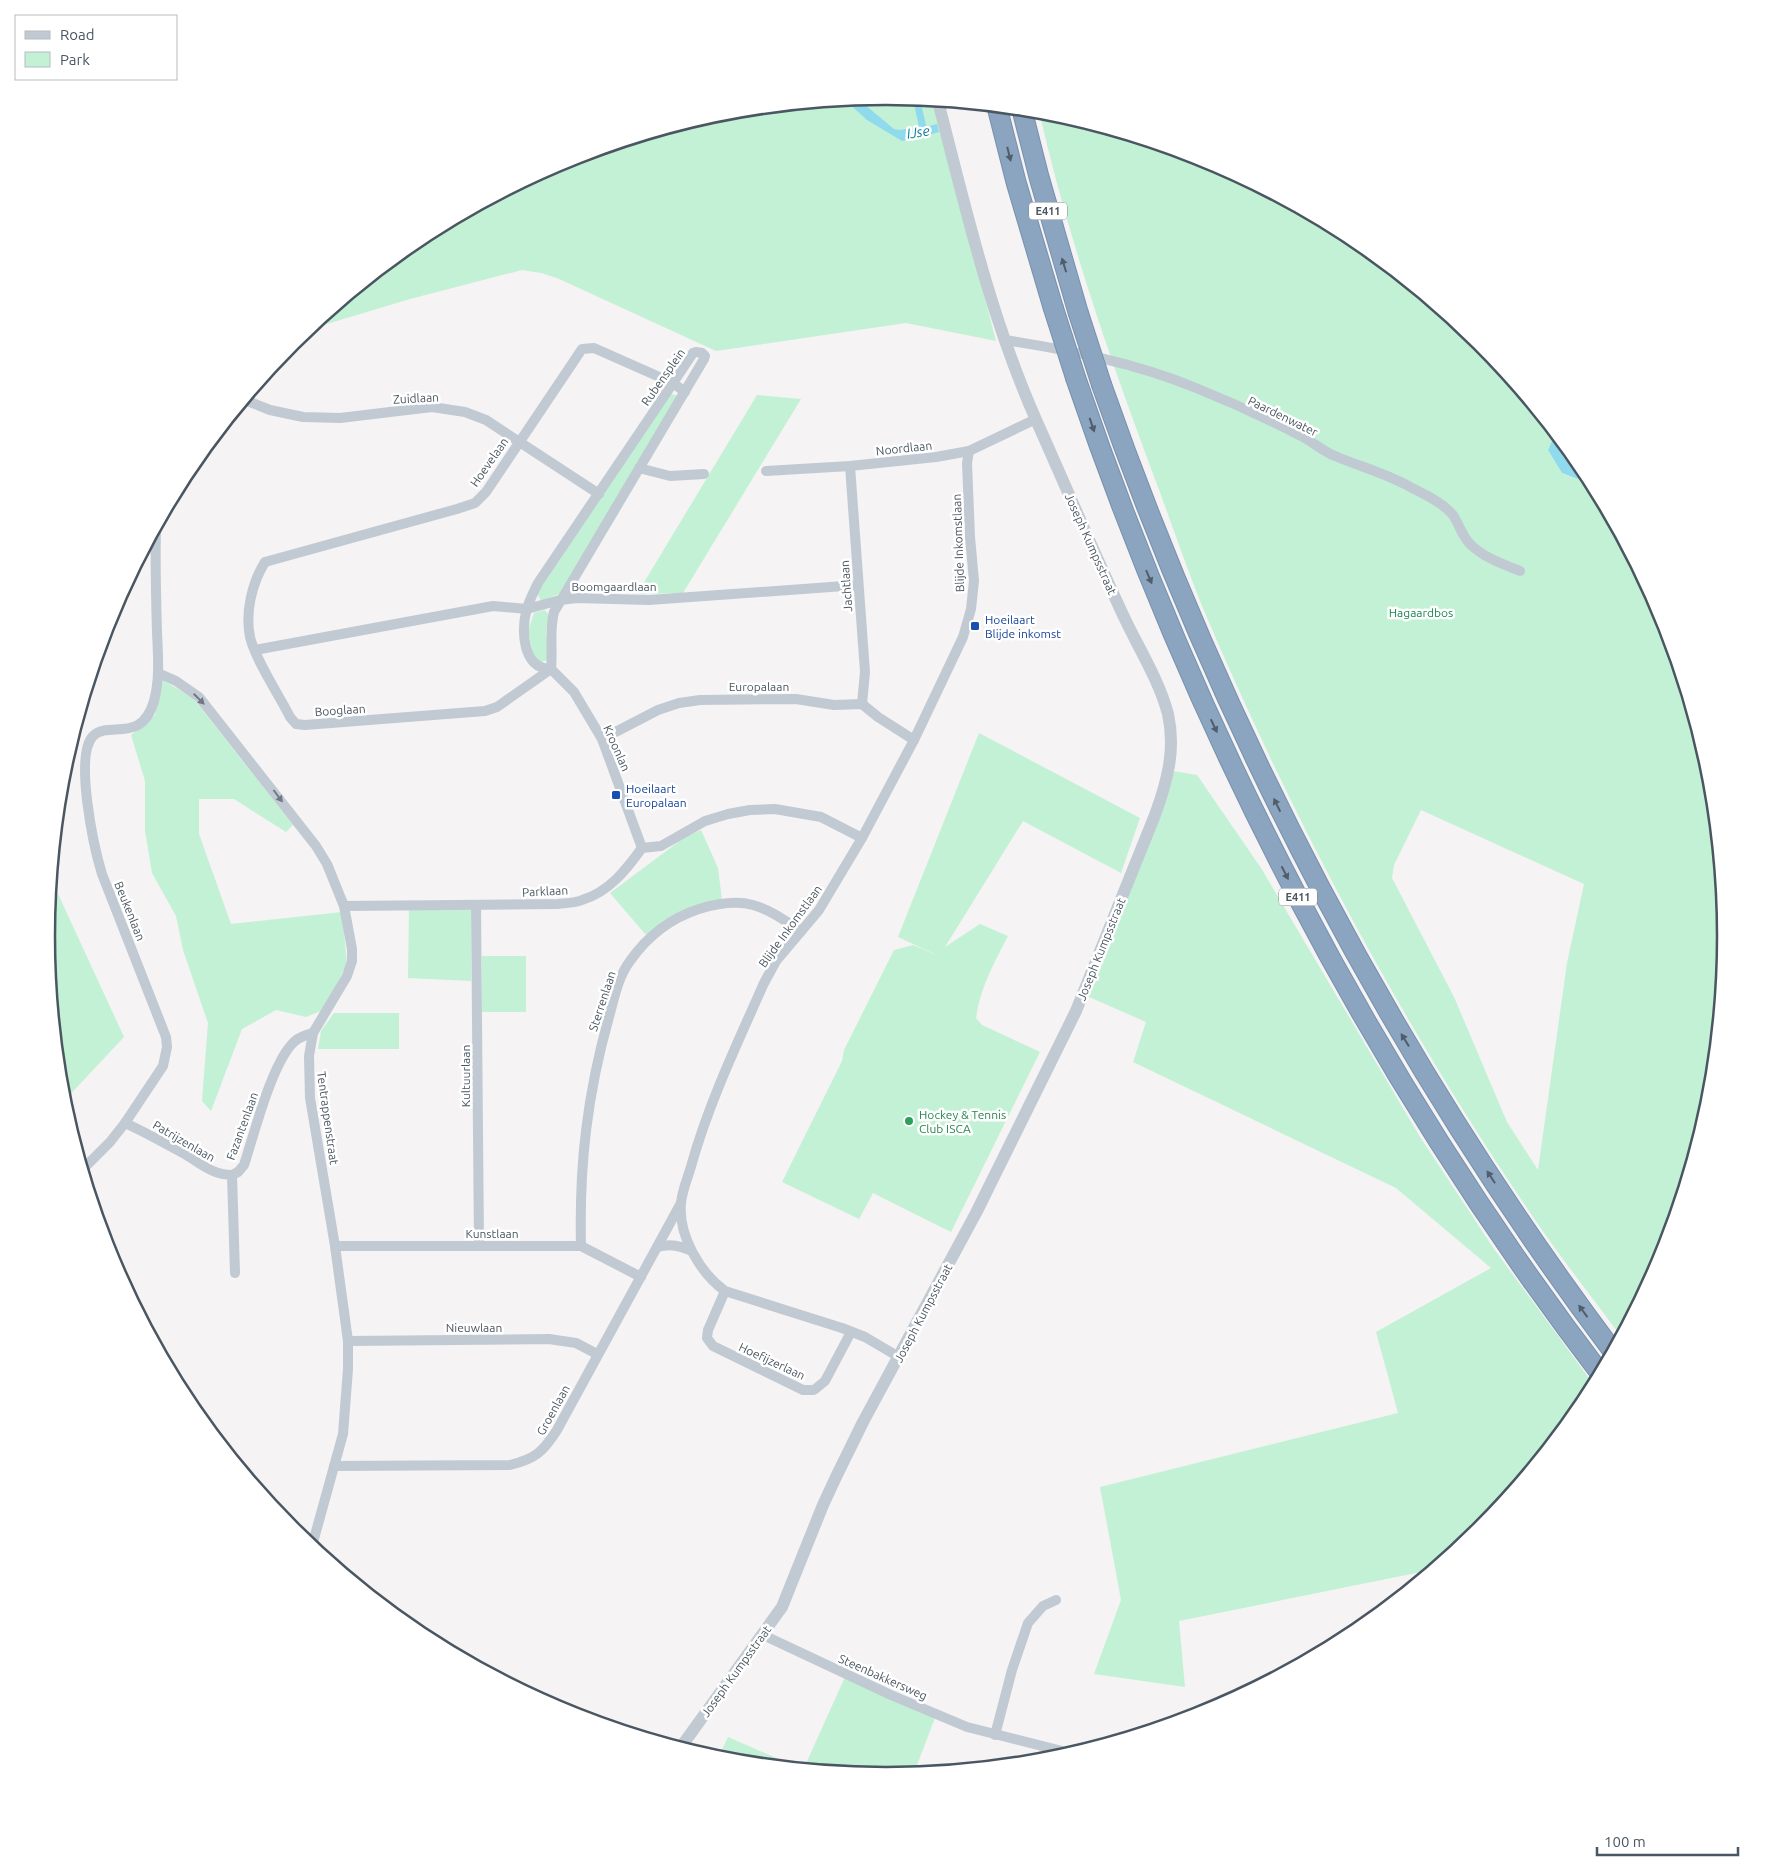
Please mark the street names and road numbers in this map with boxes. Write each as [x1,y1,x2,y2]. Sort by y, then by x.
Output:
road number: E411 [1029,202,1067,220]
street label: Rubensplein [639,346,687,408]
street label: Zuidlaan [393,390,439,406]
street label: Paardenwater [1246,394,1320,439]
street label: Hoevelaan [467,435,511,489]
street label: Noordlaan [875,439,933,457]
street label: Joseph Kumpsstraat [1063,491,1119,597]
street label: Blijde Inkomstlaan [950,494,966,592]
street label: Jachtlaan [838,560,854,612]
street label: Boomgaardlaan [571,580,657,593]
street label: Europalaan [729,680,789,693]
street label: Booglaan [314,702,366,718]
street label: Kroonlan [601,723,633,773]
street label: Beukenlaan [112,879,148,943]
street label: Blijde Inkomstlaan [756,882,824,970]
street label: Parklaan [522,883,568,899]
road number: E411 [1279,889,1317,906]
street label: Joseph Kumpsstraat [1074,896,1128,1002]
street label: Sterrenlaan [586,969,618,1033]
street label: Kultuurlaan [459,1045,472,1107]
street label: Tentrappenstraat [315,1071,341,1166]
street label: Fazantenlaan [224,1090,260,1162]
street label: Patrijzenlaan [151,1118,217,1164]
street label: Kunstlaan [465,1227,519,1240]
street label: Joseph Kumpsstraat [892,1261,955,1364]
street label: Nieuwlaan [446,1321,502,1334]
street label: Hoefijzerlaan [737,1340,807,1382]
street label: Groenlaan [534,1383,572,1437]
street label: Joseph Kumpsstraat [699,1623,774,1719]
street label: Steenbakkersweg [837,1652,929,1702]

